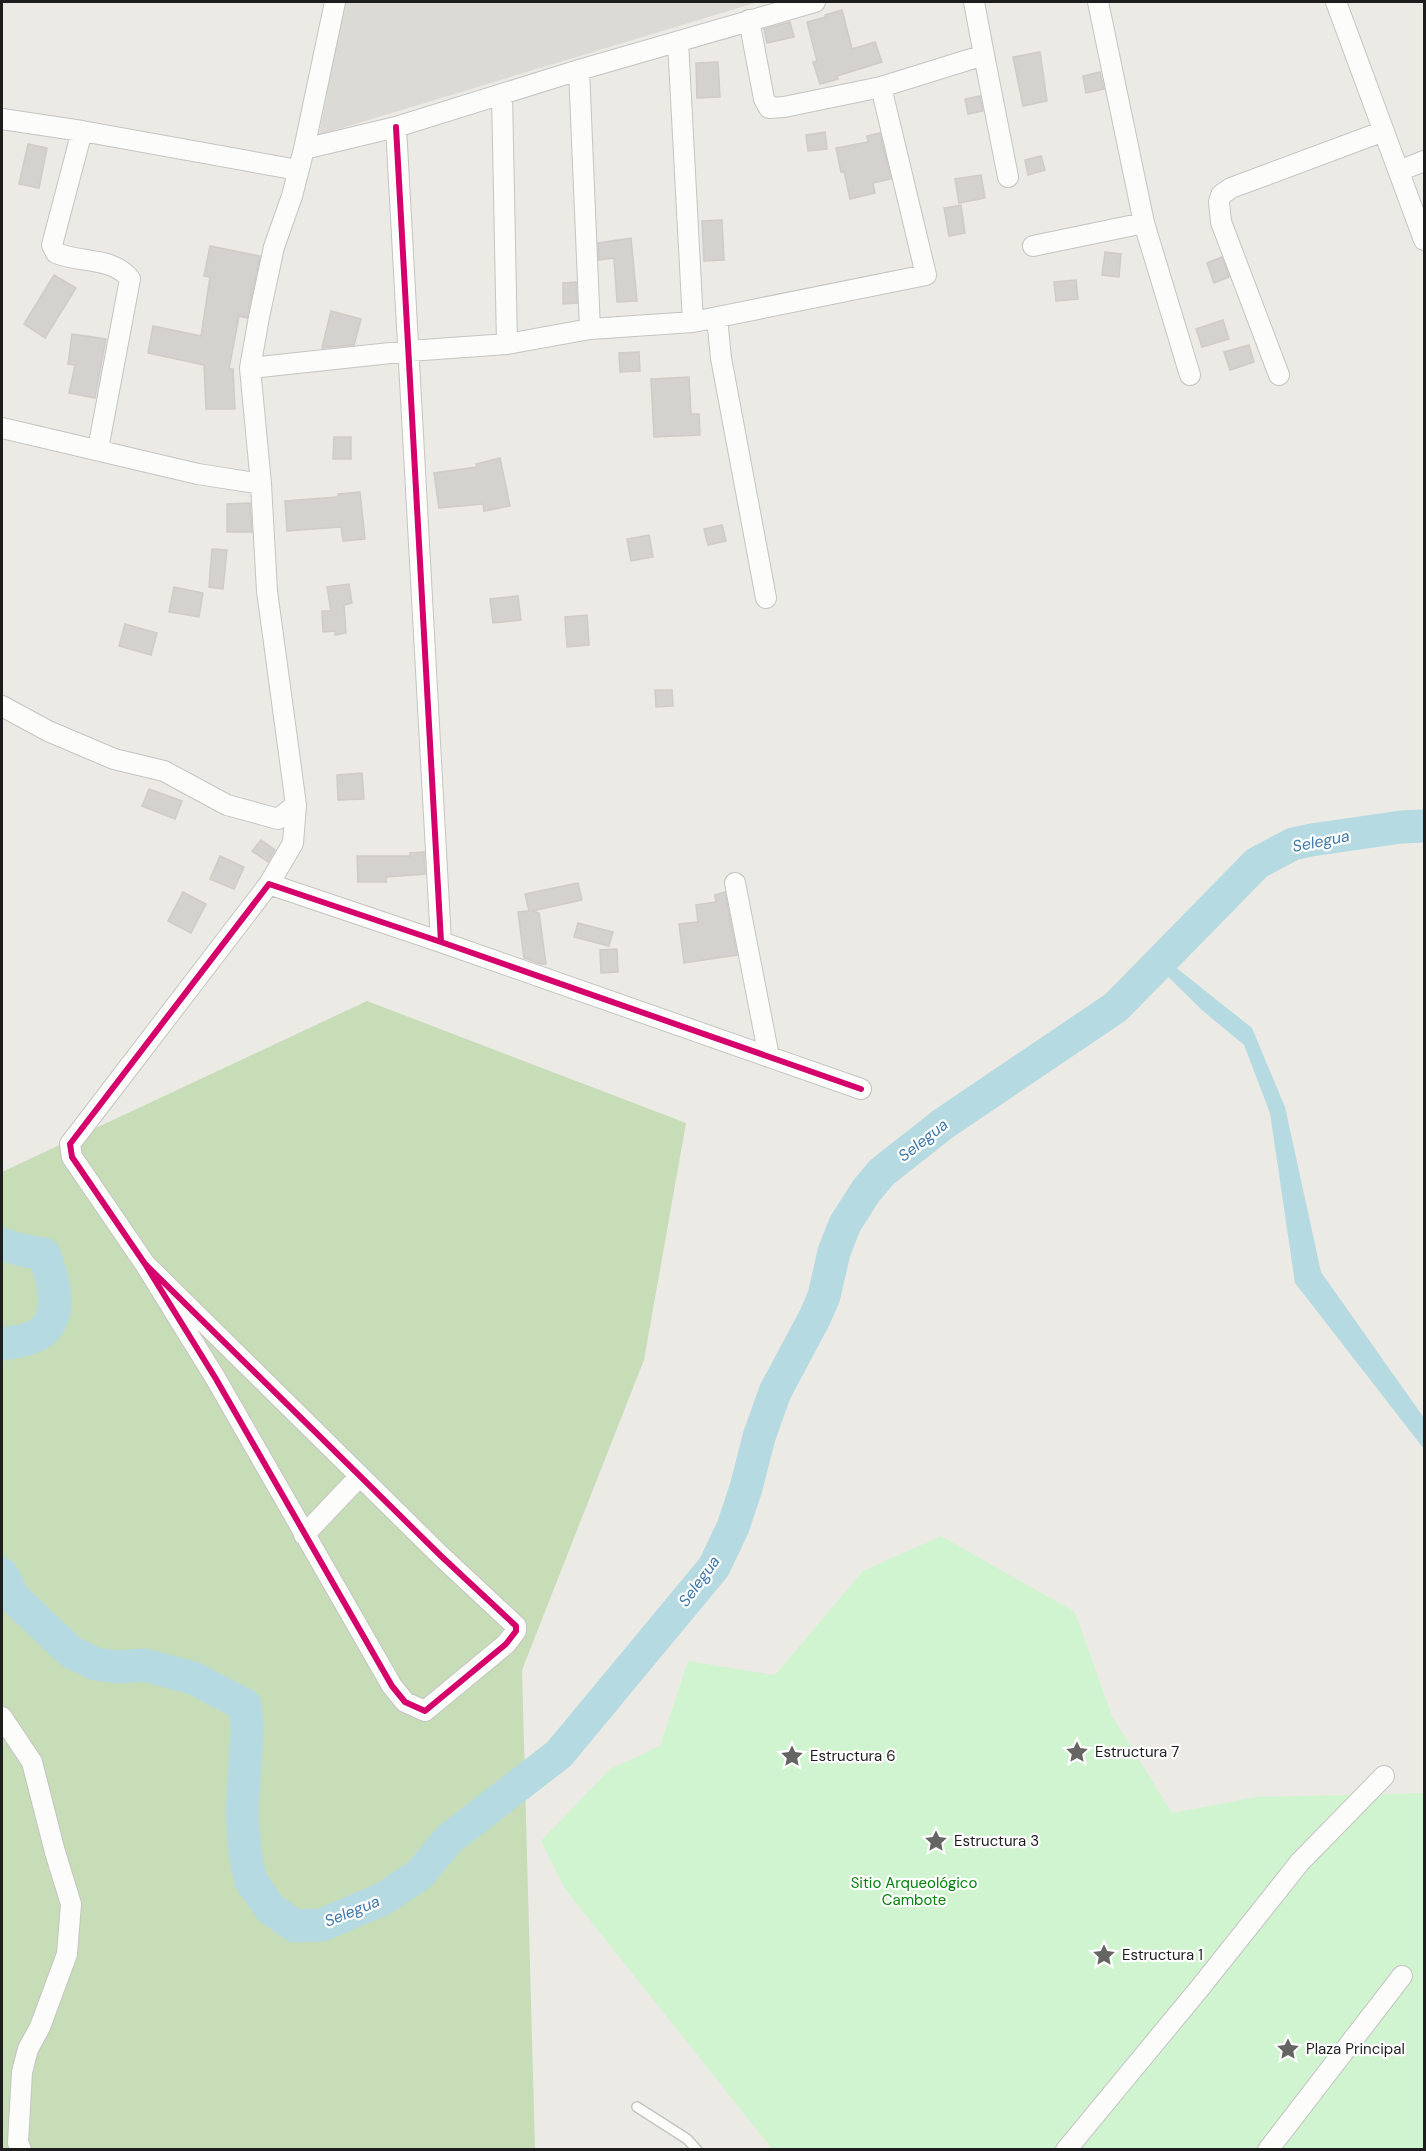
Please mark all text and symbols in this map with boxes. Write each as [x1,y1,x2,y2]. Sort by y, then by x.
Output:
water label: Selegua [1291,825,1352,857]
water label: Selegua [894,1114,952,1166]
water label: Selegua [673,1551,725,1611]
place icon: Estructura 7 [1064,1739,1090,1765]
place label: Estructura 7 [1095,1742,1179,1762]
place icon: Estructura 6 [779,1743,805,1769]
place label: Estructura 6 [810,1746,896,1766]
place icon: Estructura 3 [923,1828,949,1854]
place label: Estructura 3 [954,1831,1039,1851]
park label: Sitio Arqueológico Cambote [851,1873,977,1910]
water label: Selegua [321,1890,383,1932]
place icon: Estructura 1 [1091,1942,1117,1968]
place label: Estructura 1 [1122,1945,1203,1965]
place icon: Plaza Principal [1275,2036,1301,2062]
place label: Plaza Principal [1306,2039,1405,2059]

